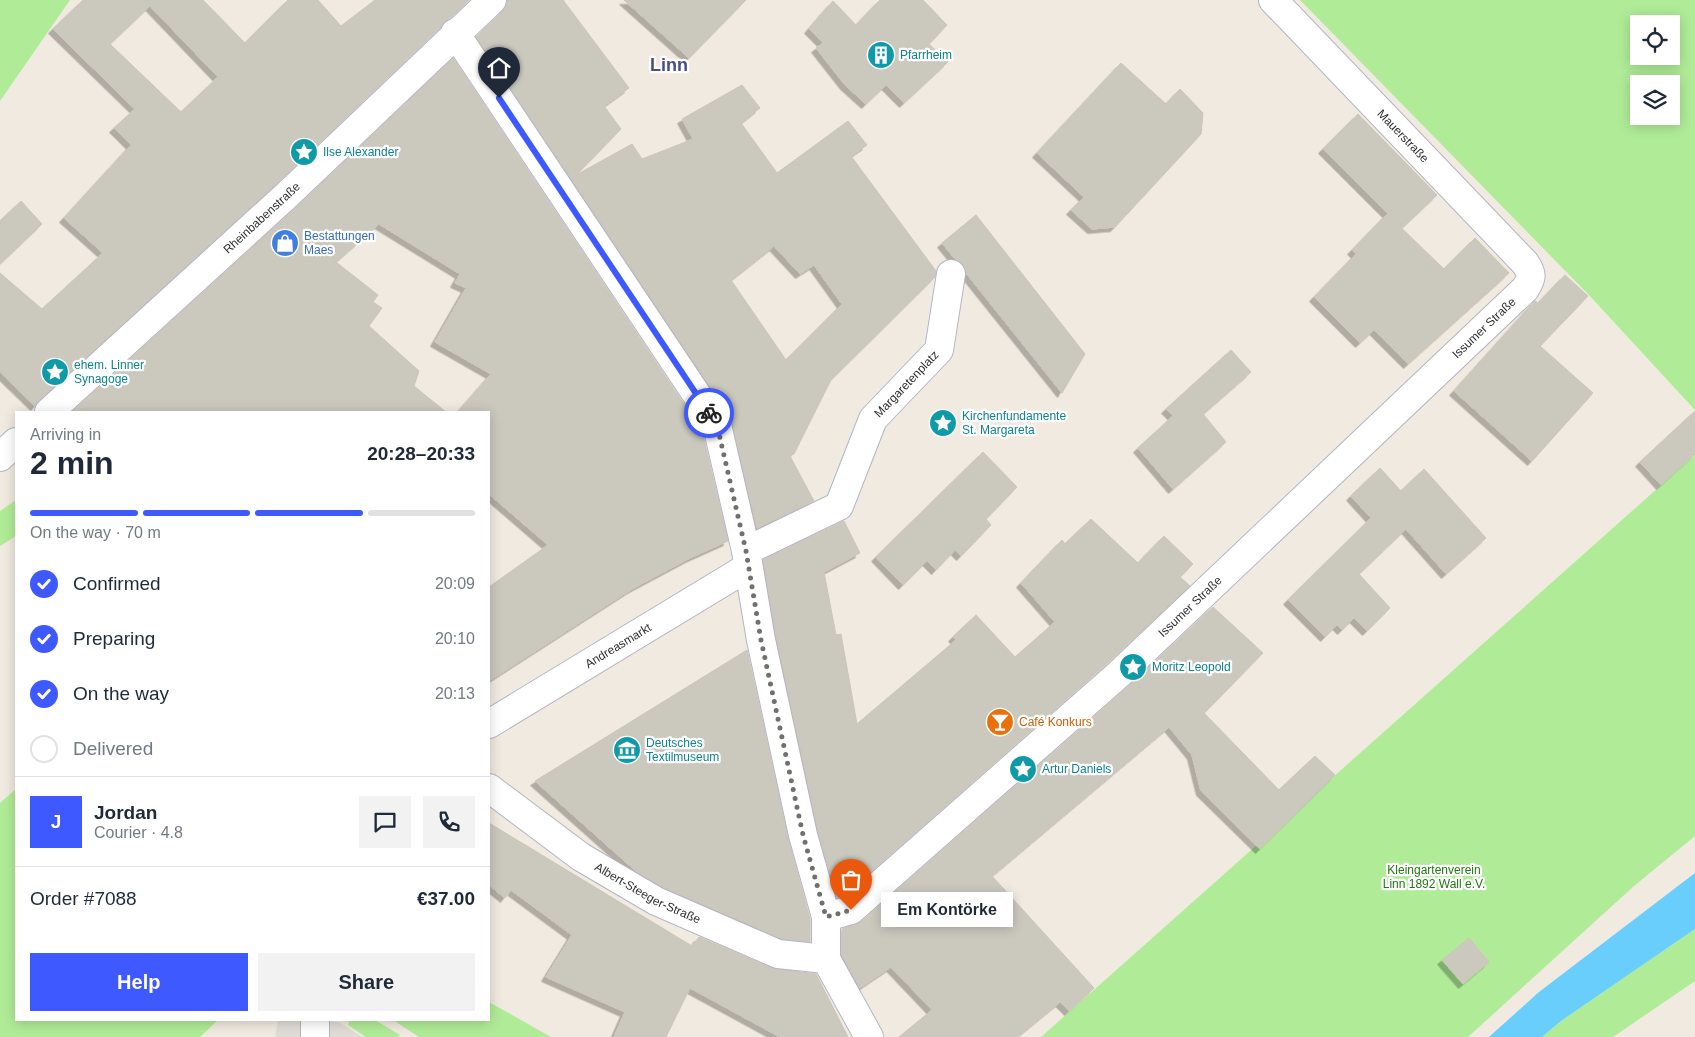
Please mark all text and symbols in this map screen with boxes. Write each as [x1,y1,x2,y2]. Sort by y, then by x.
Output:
map controls [1630,15,1680,125]
button: locate [1630,15,1680,65]
building icon: Pfarrheim [866,40,896,70]
pin [478,47,520,98]
place label: Pfarrheim [900,48,952,62]
icon: home [485,54,513,82]
district label: Linn [650,55,688,75]
button: layers [1630,75,1680,125]
street label: Mauerstraße [1374,107,1432,166]
place icon: Ilse Alexander [289,137,319,167]
place label: Ilse Alexander [323,145,398,159]
street label: Rheinbabenstraße [221,179,303,256]
shop icon: Bestattungen Maes [270,228,300,258]
place label: Bestattungen Maes [304,229,375,257]
street label: Issumer Straße [1449,294,1519,361]
street label: Margaretenplatz [871,348,941,420]
place icon: ehem. Linner Synagoge [40,357,70,387]
place label: ehem. Linner Synagoge [74,358,144,386]
courier [684,388,734,438]
icon: bike [695,399,723,427]
place icon: Kirchenfundamente St. Margareta [928,408,958,438]
place label: Kirchenfundamente St. Margareta [962,409,1066,437]
text: Arriving in [30,426,101,443]
text: 20:28–20:33 [367,443,475,464]
text: 2 min [30,445,114,481]
text: On the way · 70 m [30,524,161,541]
icon: check [30,570,58,598]
text: Confirmed [73,573,161,594]
street label: Issumer Straße [1155,573,1225,640]
text: 20:09 [435,575,475,592]
street label: Andreasmarkt [583,620,654,671]
icon: check [30,625,58,653]
text: Preparing [73,628,155,649]
text: 20:10 [435,630,475,647]
place icon: Moritz Leopold [1118,652,1148,682]
place label: Moritz Leopold [1152,660,1231,674]
icon: check [30,680,58,708]
text: On the way [73,683,169,704]
text: 20:13 [435,685,475,702]
bar icon: Café Konkurs [985,707,1015,737]
place label: Café Konkurs [1019,715,1092,729]
museum icon: Deutsches Textilmuseum [612,735,642,765]
place label: Deutsches Textilmuseum [646,736,719,764]
text: Delivered [73,738,153,759]
place icon: Artur Daniels [1008,754,1038,784]
place label: Artur Daniels [1042,762,1111,776]
button: chat [359,796,411,848]
button: phone [423,796,475,848]
text: Jordan [94,802,157,823]
text: J [51,811,61,832]
text: Courier · 4.8 [94,824,183,841]
pin [830,859,872,910]
street label: Albert-Steeger-Straße [592,860,703,927]
park label: Kleingartenverein Linn 1892 Wall e.V. [1383,863,1485,891]
icon: bag [837,866,865,894]
text: Order #7088 [30,888,137,909]
text: €37.00 [417,888,475,909]
callout: Em Kontörke [881,892,1014,928]
text: Em Kontörke [897,901,997,918]
button: Help [30,953,248,1011]
button: Share [258,953,475,1011]

